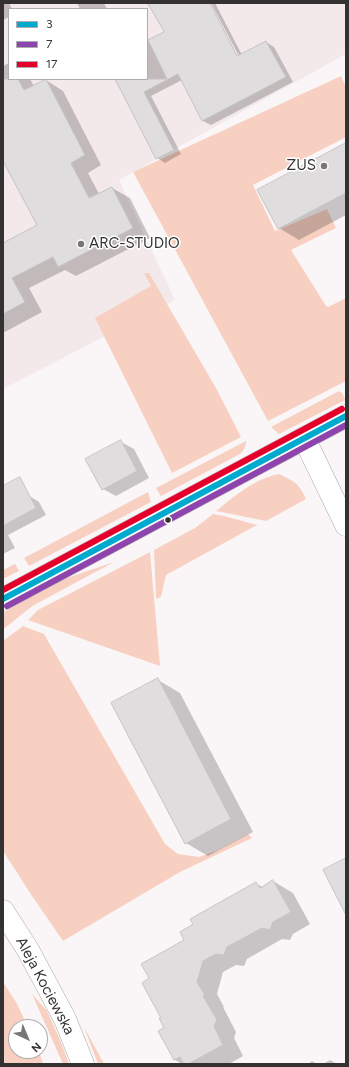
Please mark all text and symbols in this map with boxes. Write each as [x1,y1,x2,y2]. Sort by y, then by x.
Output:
legend [8,8,148,80]
text: 3 [46,17,53,31]
text: 7 [46,37,52,51]
text: 17 [46,57,57,71]
place label: ZUS [287,157,316,175]
marker: ZUS [319,161,329,171]
place label: ARC-STUDIO [89,235,180,253]
marker: ARC-STUDIO [76,239,86,249]
unlabelled marker [163,515,173,525]
street label: Aleja Kociewska [12,934,78,1038]
north arrow [8,1019,48,1059]
text: N [28,1040,44,1055]

